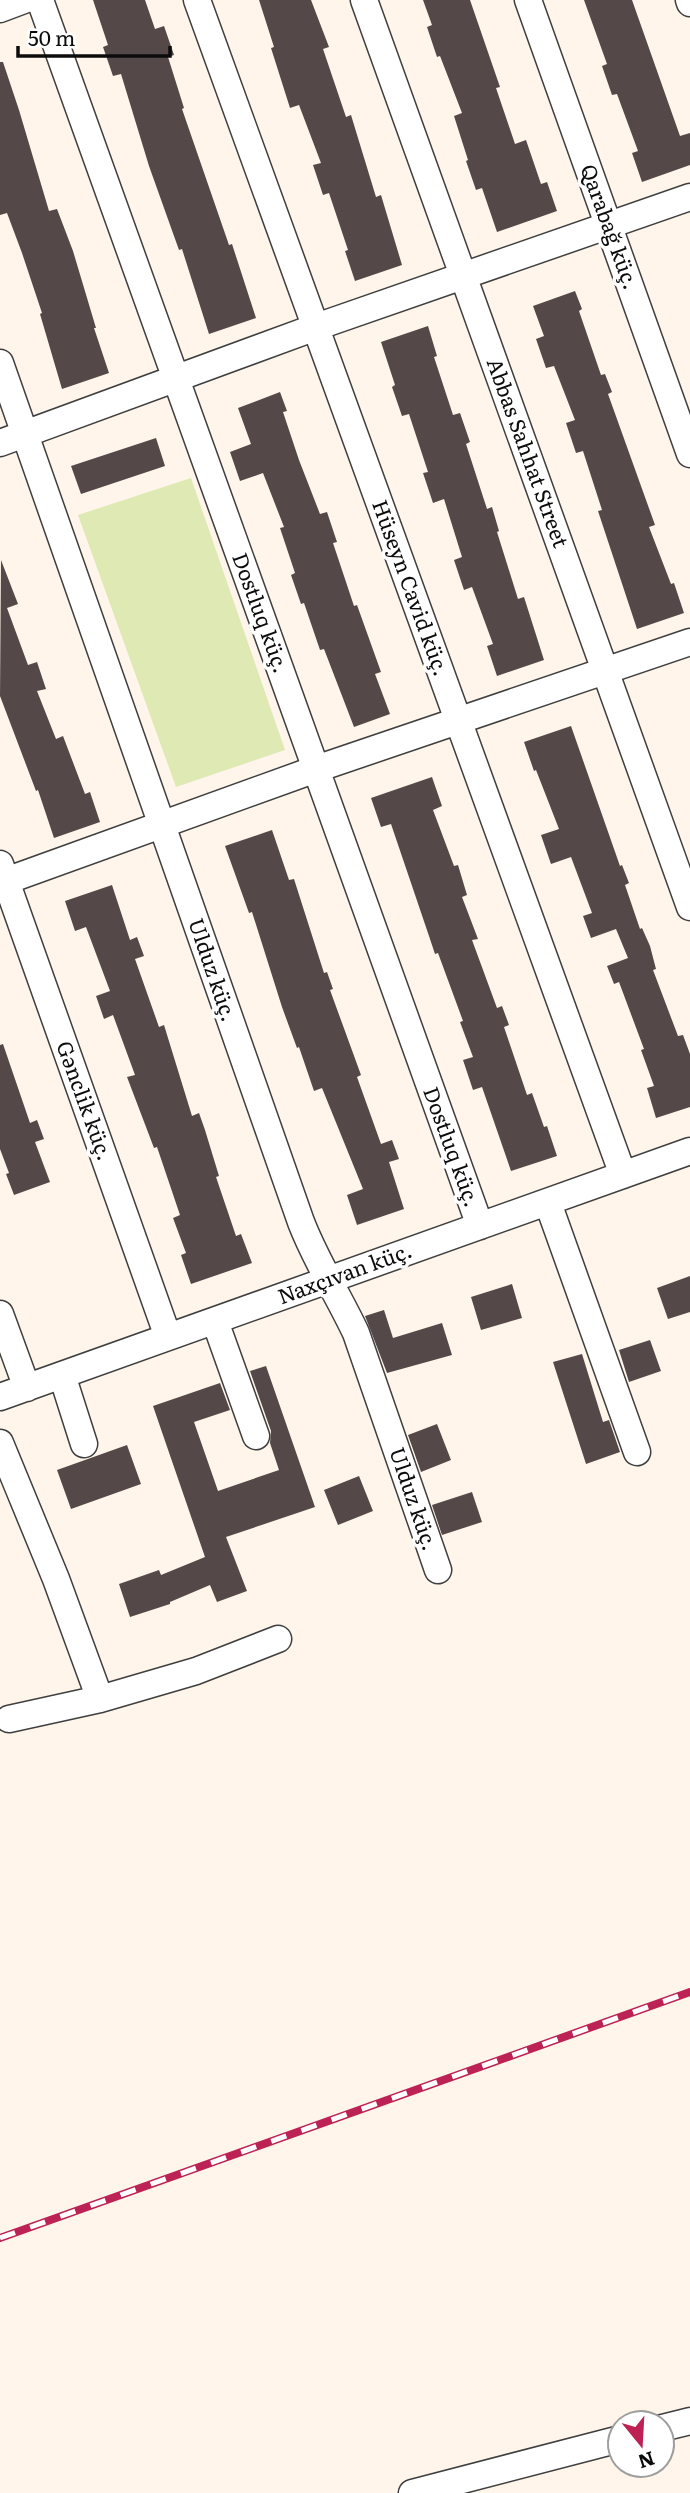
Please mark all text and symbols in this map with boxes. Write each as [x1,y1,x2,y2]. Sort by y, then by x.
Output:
scale bar [18,14,170,58]
text: 50 m [28,21,75,52]
street label: Qarabağ küç. [574,159,648,293]
street label: Abbas Sahhat Street [481,353,578,552]
street label: Hüseyn Cavid küç. [366,495,459,680]
street label: Dostluq küç. [226,548,298,677]
street label: Ulduz küç. [182,913,247,1025]
street label: Gənclik küç. [50,1036,122,1164]
street label: Dostluq küç. [417,1082,489,1211]
street label: Naxçıvan küç. [273,1233,416,1310]
street label: Ulduz küç. [383,1442,448,1554]
north arrow [606,2409,676,2479]
text: N [635,2445,658,2477]

